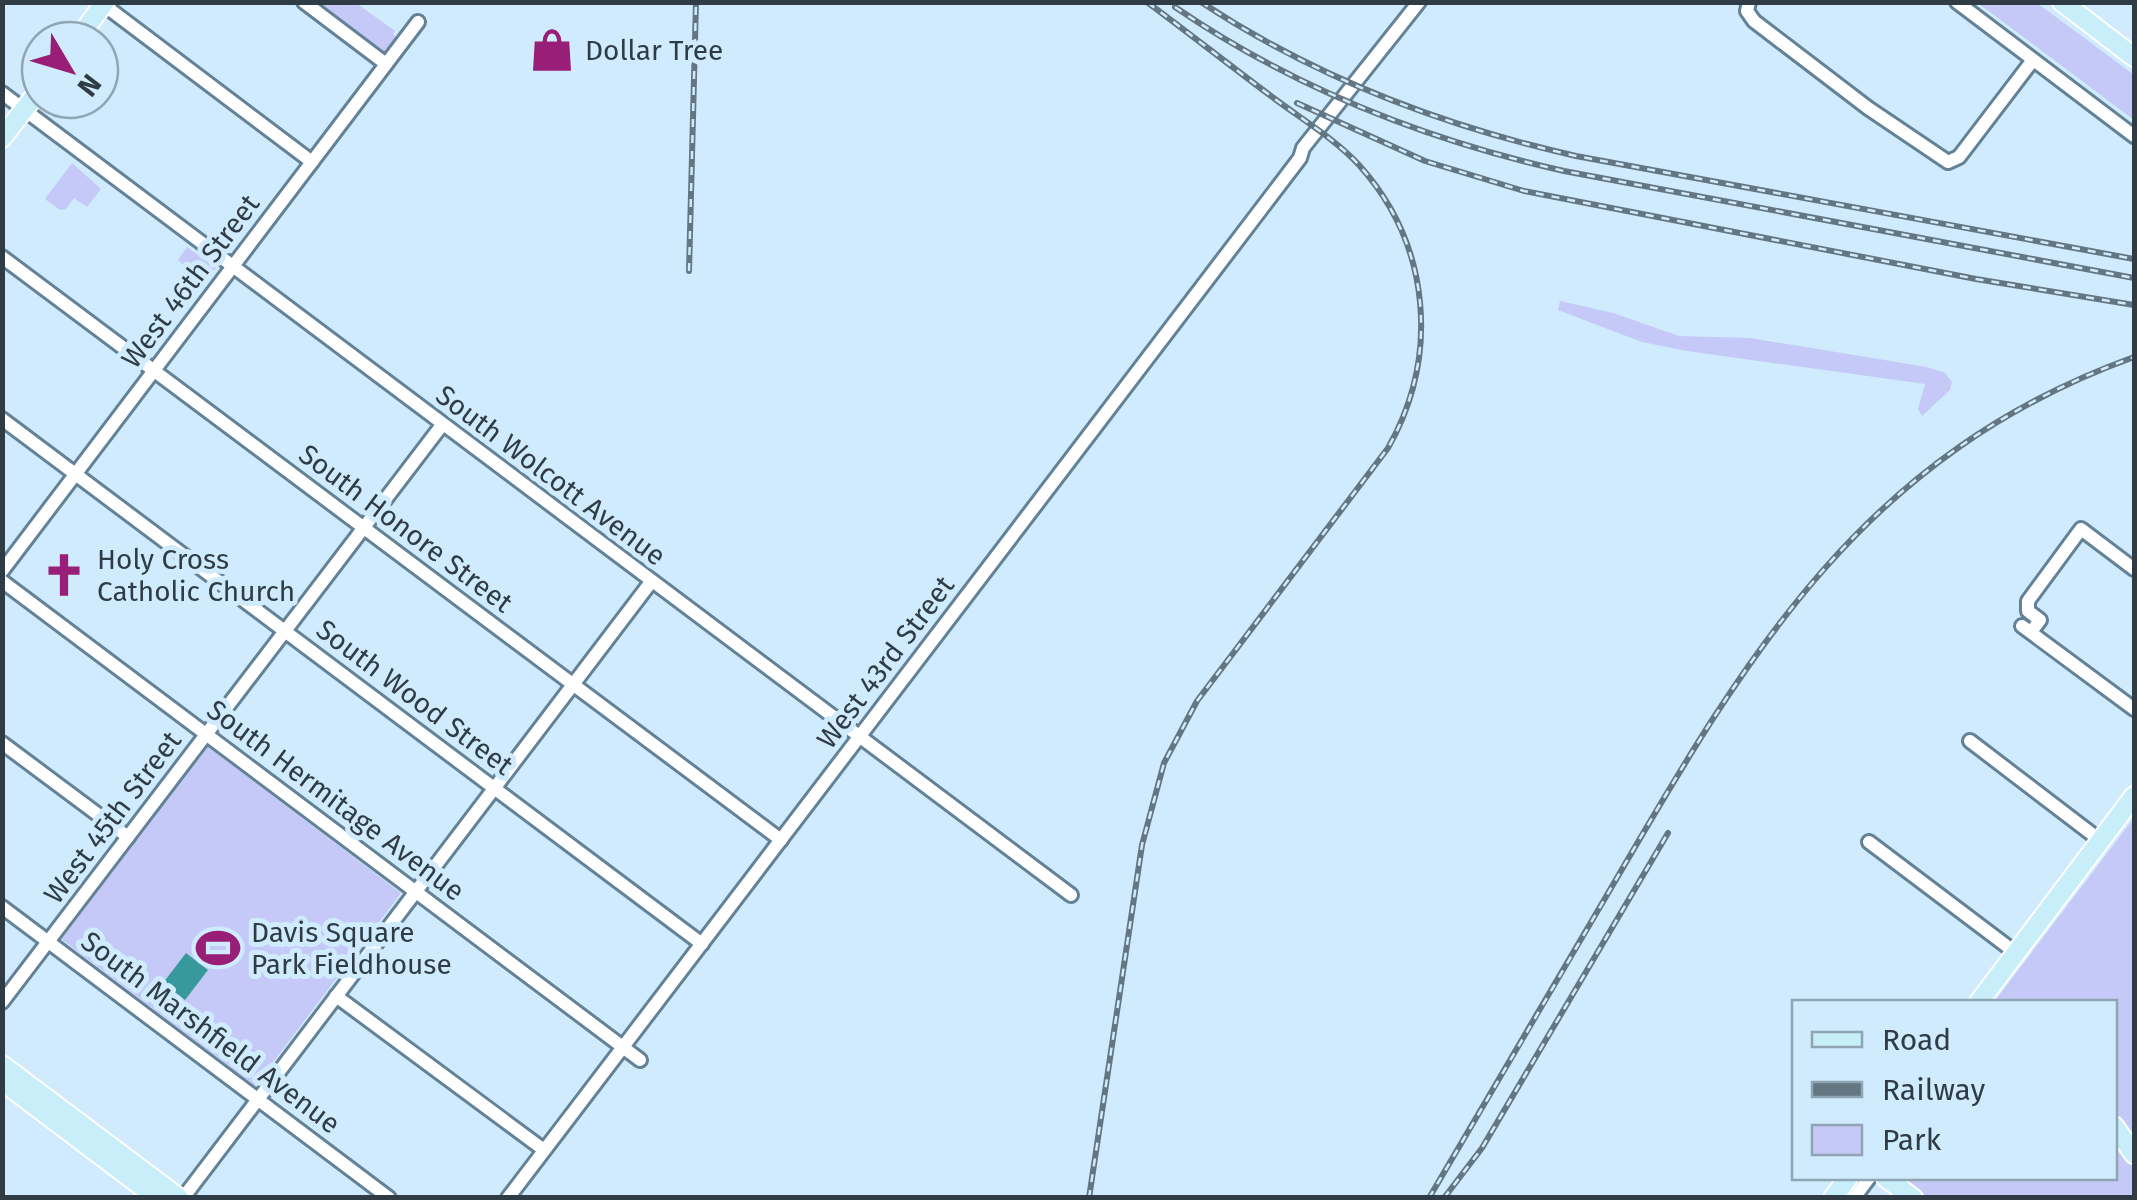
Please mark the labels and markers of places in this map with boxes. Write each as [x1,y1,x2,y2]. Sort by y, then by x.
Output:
shop icon: Dollar Tree [528,26,576,74]
place label: Dollar Tree [585,34,723,67]
place label: Holy Cross Catholic Church [97,543,295,608]
church icon: Holy Cross Catholic Church [40,551,88,599]
place label: Davis Square Park Fieldhouse [251,916,452,981]
sports icon: Davis Square Park Fieldhouse [194,924,242,972]

